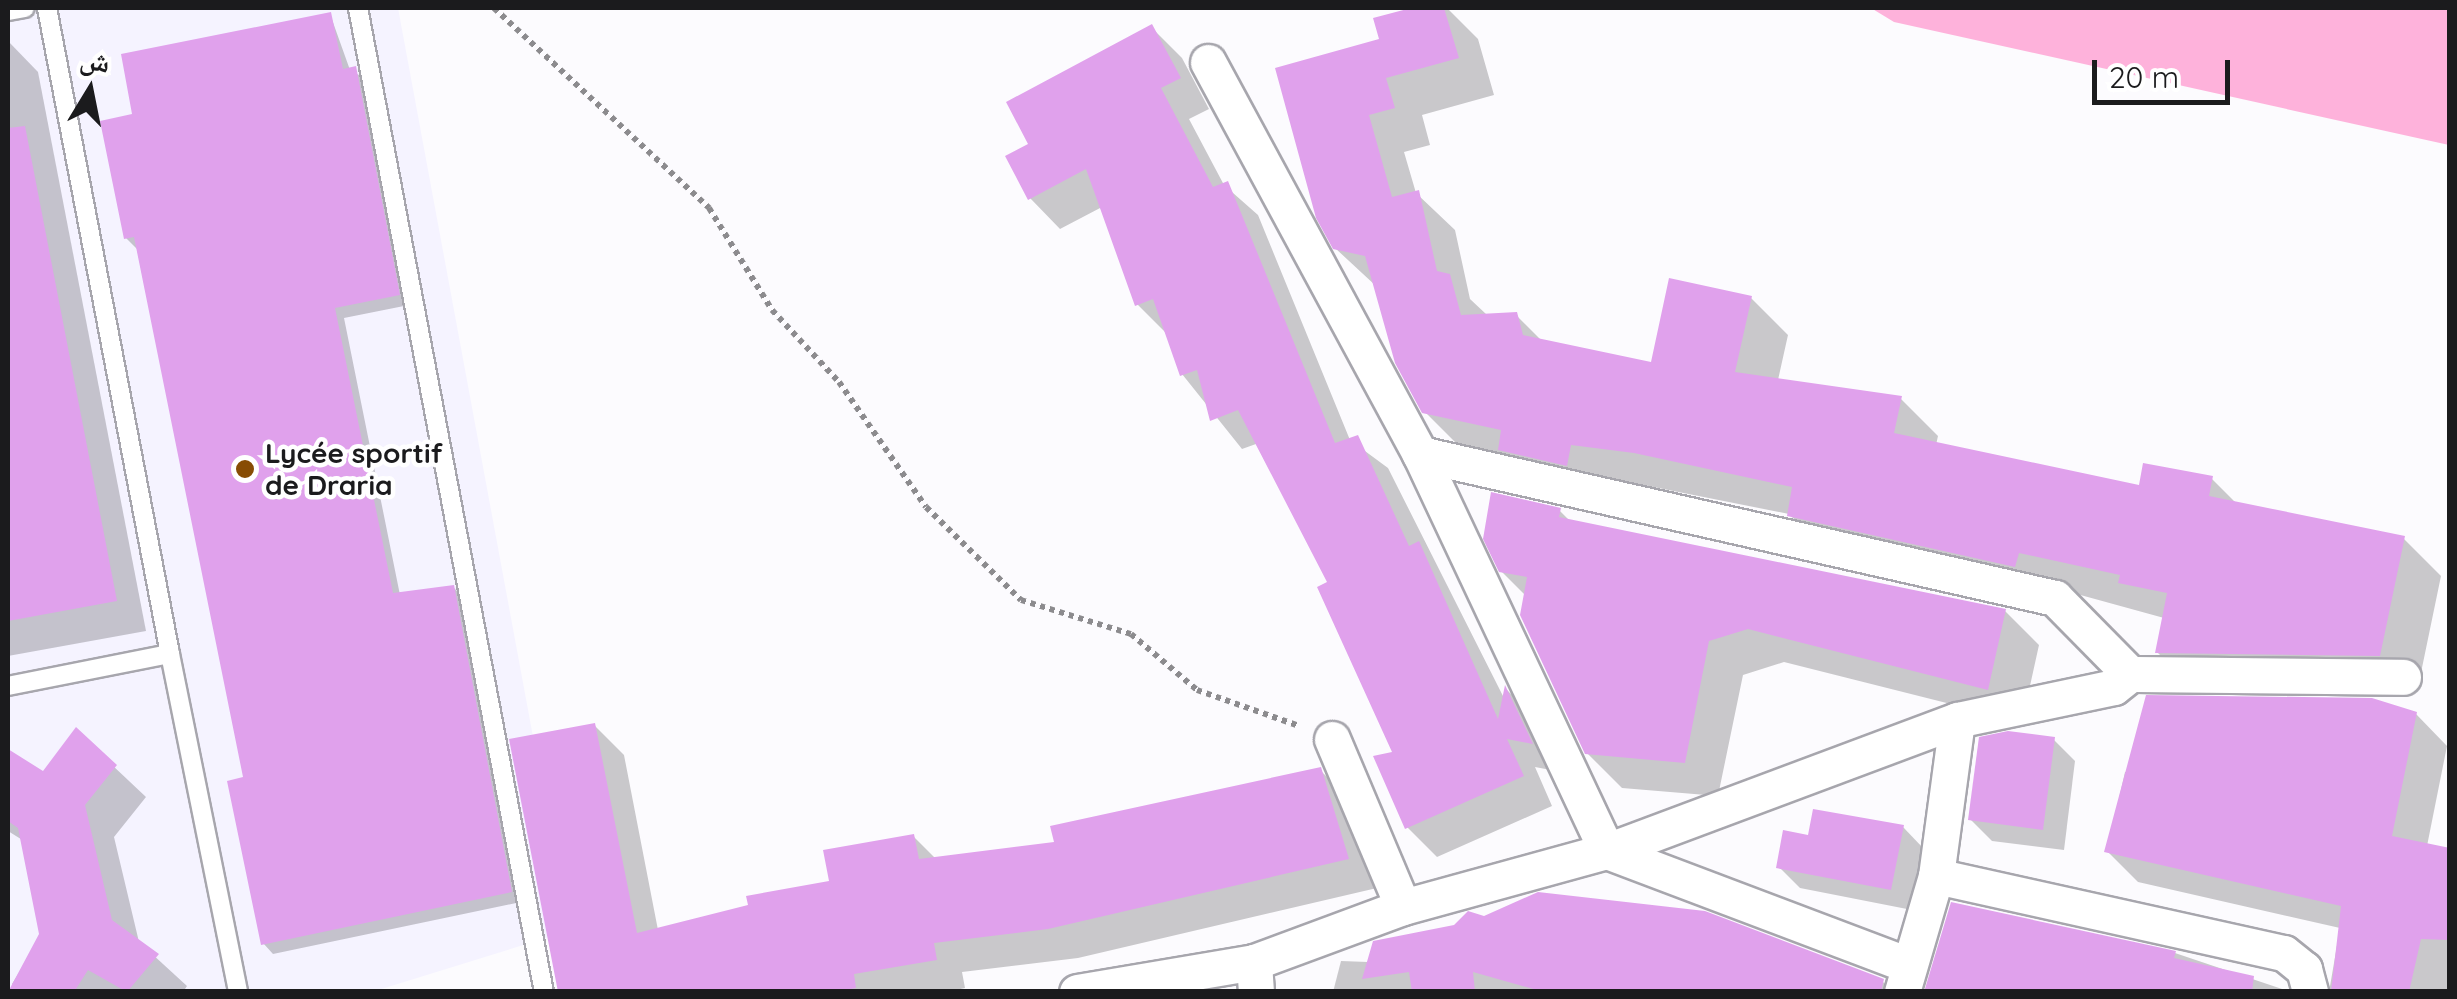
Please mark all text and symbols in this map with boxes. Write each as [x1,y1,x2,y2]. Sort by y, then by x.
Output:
north arrow [40,40,140,140]
text: ش [78,40,113,80]
scale bar [2097,40,2234,102]
text: 20 m [2109,58,2179,96]
place label: Lycée sportif de Draria [265,436,443,502]
marker: Lycée sportif de Draria [234,458,256,480]

